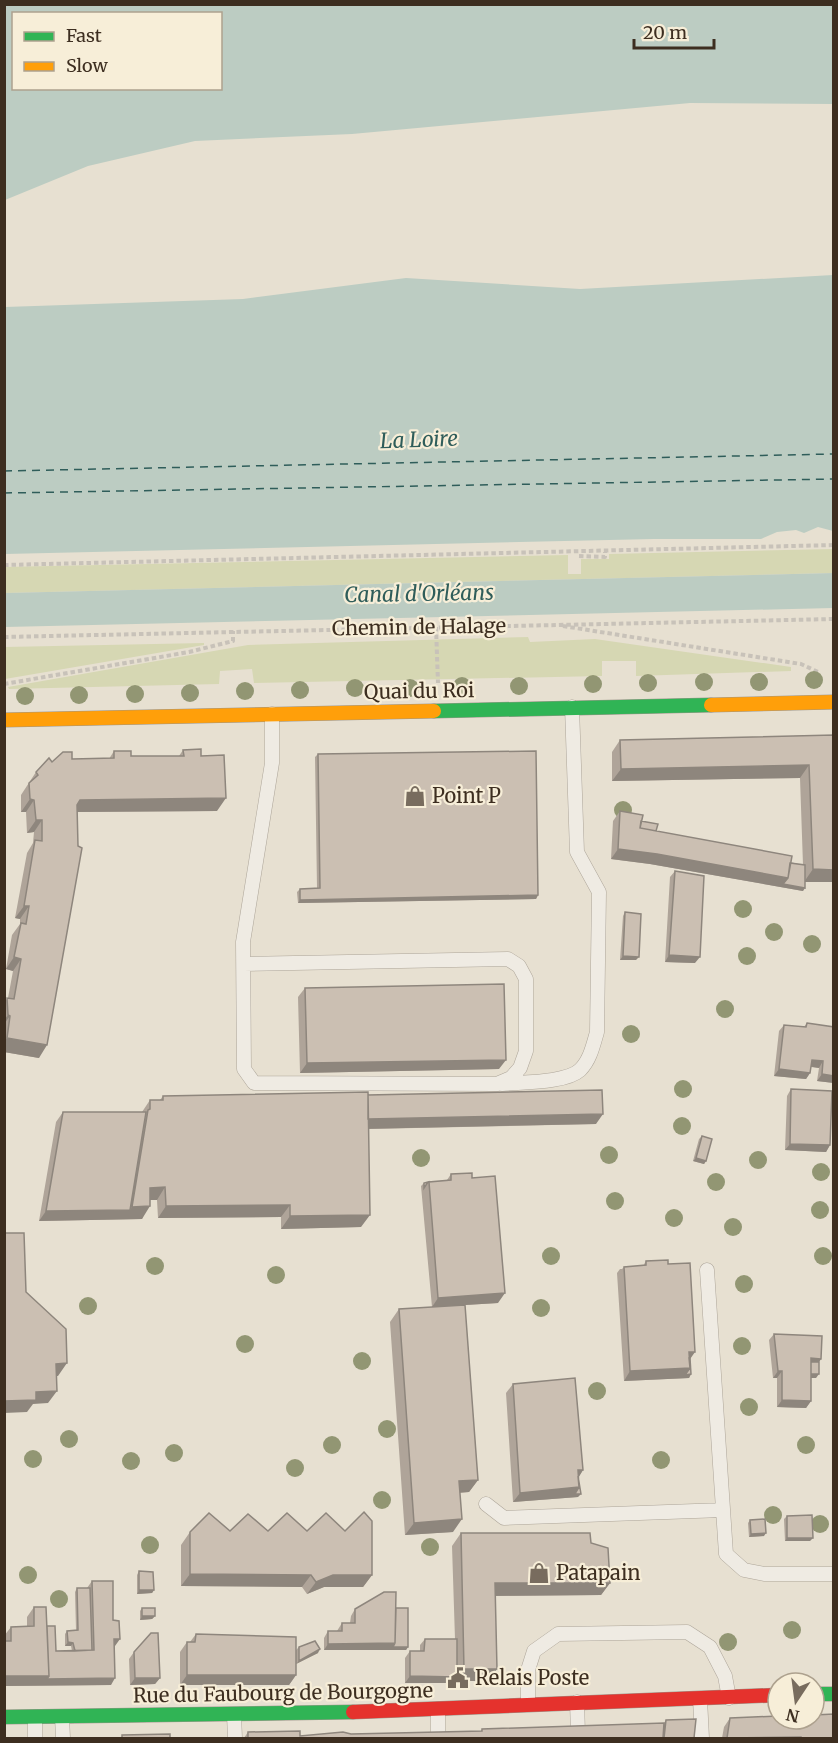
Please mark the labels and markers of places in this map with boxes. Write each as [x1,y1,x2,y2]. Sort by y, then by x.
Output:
place label: Point P [432,783,501,808]
shop icon: Point P [403,784,427,808]
place label: Patapain [556,1560,641,1585]
shop icon: Patapain [527,1561,551,1585]
place label: Relais Poste [475,1665,589,1690]
public building icon: Relais Poste [446,1666,470,1690]

